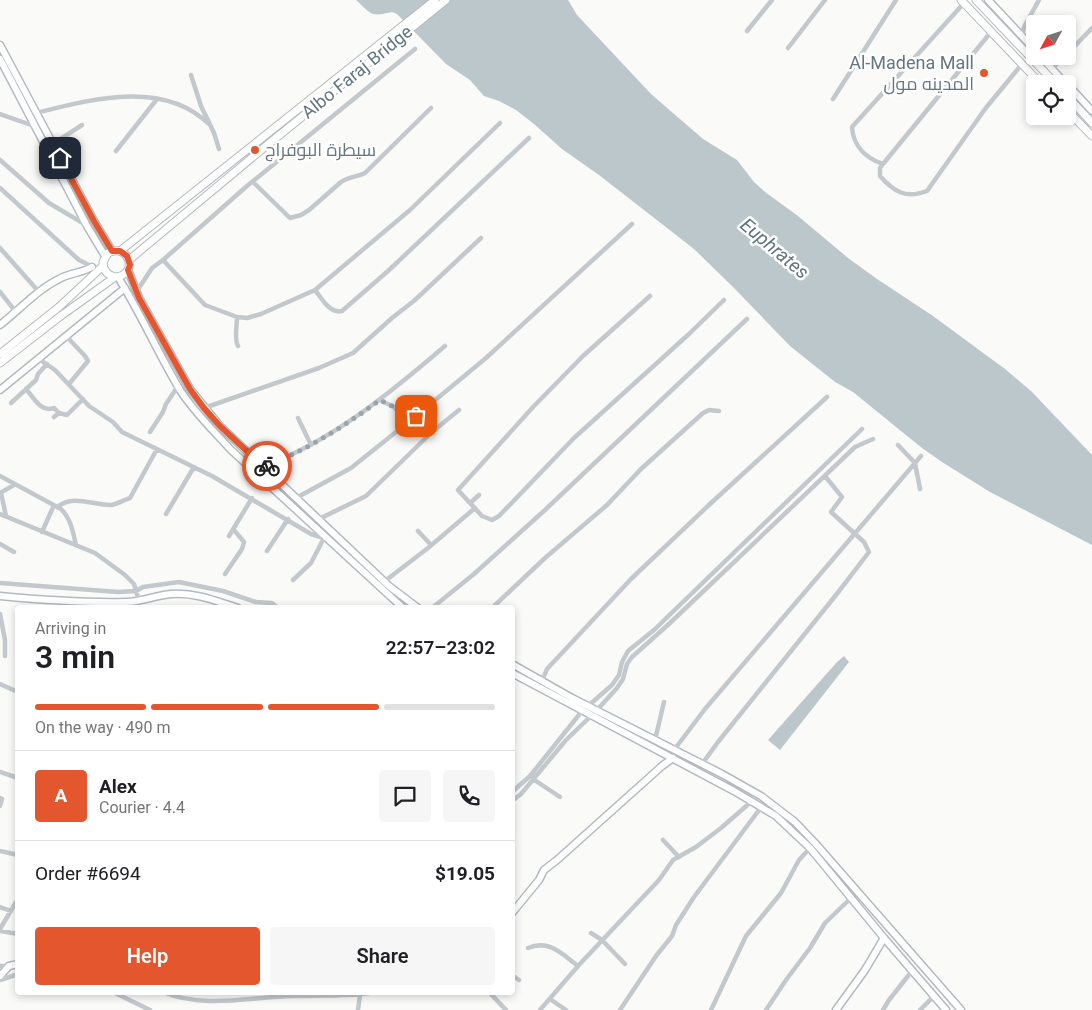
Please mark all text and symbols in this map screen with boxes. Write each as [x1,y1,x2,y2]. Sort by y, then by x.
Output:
north arrow [1026,15,1076,65]
map controls [1026,15,1076,125]
street label: Albo Faraj Bridge [297,21,416,123]
place label: Al-Madena Mall المدينه مول [849,52,974,95]
marker: Al-Madena Mall المدينه مول [978,67,990,79]
button: locate [1026,75,1076,125]
pin [39,137,81,179]
place label: سيطرة البوفراج [265,139,376,162]
icon: home [46,144,74,172]
marker: سيطرة البوفراج [249,144,261,156]
water label: Euphrates [736,213,814,284]
pin [395,395,437,437]
icon: bag [402,402,430,430]
courier [242,441,292,491]
icon: bike [253,452,281,480]
text: Arriving in [35,619,106,638]
text: 22:57–23:02 [386,636,495,659]
text: 3 min [35,638,115,676]
text: On the way · 490 m [35,718,171,737]
button: chat [379,770,431,822]
button: phone [443,770,495,822]
text: Alex [99,775,137,798]
text: A [55,784,67,807]
text: Courier · 4.4 [99,798,185,817]
text: Order #6694 [35,862,141,885]
text: $19.05 [435,862,495,885]
button: Help [35,927,260,985]
button: Share [270,927,495,985]

